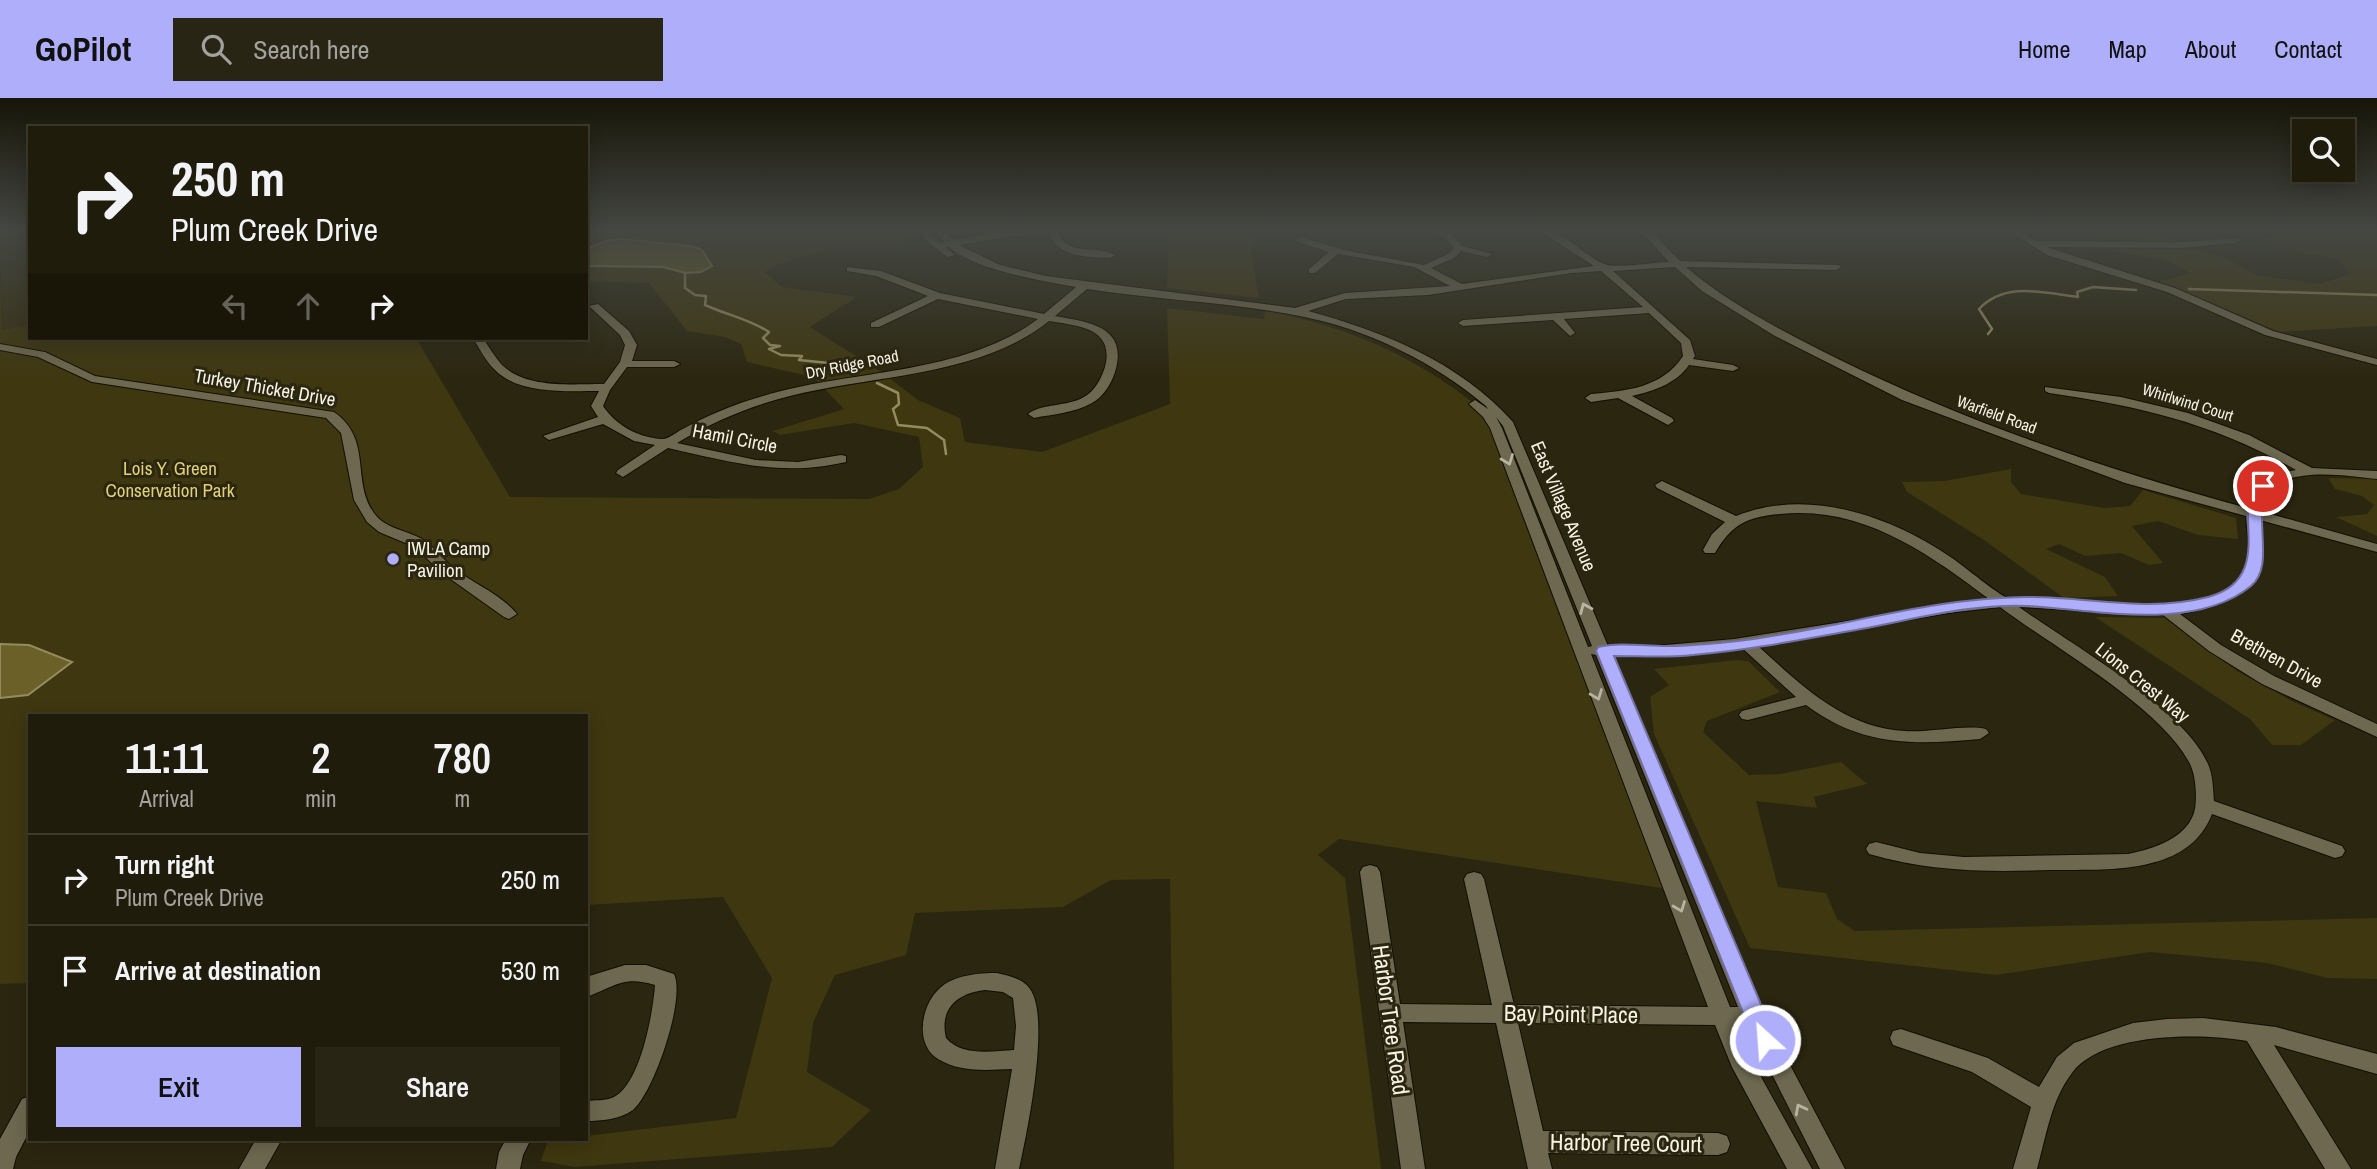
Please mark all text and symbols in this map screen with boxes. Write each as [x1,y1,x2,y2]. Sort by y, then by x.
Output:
search box [173,18,663,81]
text: GoPilot [35,27,131,71]
icon: search [197,30,235,68]
text: Search here [253,32,369,67]
text: Home [2018,33,2070,65]
text: Map [2108,33,2147,65]
text: About [2185,33,2236,65]
text: Contact [2274,33,2342,65]
map controls [2292,119,2355,182]
button: search [2292,119,2355,182]
text: 250 m [171,145,285,211]
icon: right [56,154,147,245]
text: Plum Creek Drive [171,208,378,251]
icon: left [216,287,254,325]
icon: ahead [289,287,327,325]
icon: right [362,287,400,325]
street label: Dry Ridge Road [804,344,900,384]
street label: Turkey Thicket Drive [192,362,338,412]
street label: Whirlwind Court [2140,378,2237,426]
street label: Warfield Road [1954,389,2040,439]
street label: Hamil Circle [690,417,780,459]
street label: East Village Avenue [1525,437,1603,575]
one-way arrow [1499,453,1513,465]
park label: Lois Y. Green Conservation Park [105,455,235,503]
pin [2233,456,2293,516]
icon: arrive [2244,467,2282,505]
place label: IWLA Camp Pavilion [407,535,490,583]
marker: IWLA Camp Pavilion [385,551,401,567]
one-way arrow [1580,602,1594,614]
street label: Brethren Drive [2226,622,2328,694]
street label: Lions Crest Way [2090,636,2196,728]
one-way arrow [1589,689,1603,701]
text: 11:11 [125,730,208,786]
text: 2 [311,730,330,786]
text: 780 [434,730,491,786]
text: Arrival [139,783,194,814]
text: min [305,783,337,814]
text: m [454,783,470,814]
text: Turn right [115,847,214,882]
icon: right [56,861,94,899]
text: 250 m [501,862,560,897]
text: Plum Creek Drive [115,882,264,913]
one-way arrow [1672,900,1686,912]
street label: Harbor Tree Road [1366,943,1417,1097]
icon: arrive [56,952,94,990]
text: Arrive at destination [115,953,321,988]
text: 530 m [501,953,560,988]
street label: Bay Point Place [1504,997,1638,1030]
position arrow [1728,1003,1802,1077]
button: Exit [56,1047,301,1127]
button: Share [315,1047,560,1127]
one-way arrow [1795,1104,1808,1117]
street label: Harbor Tree Court [1550,1126,1702,1159]

